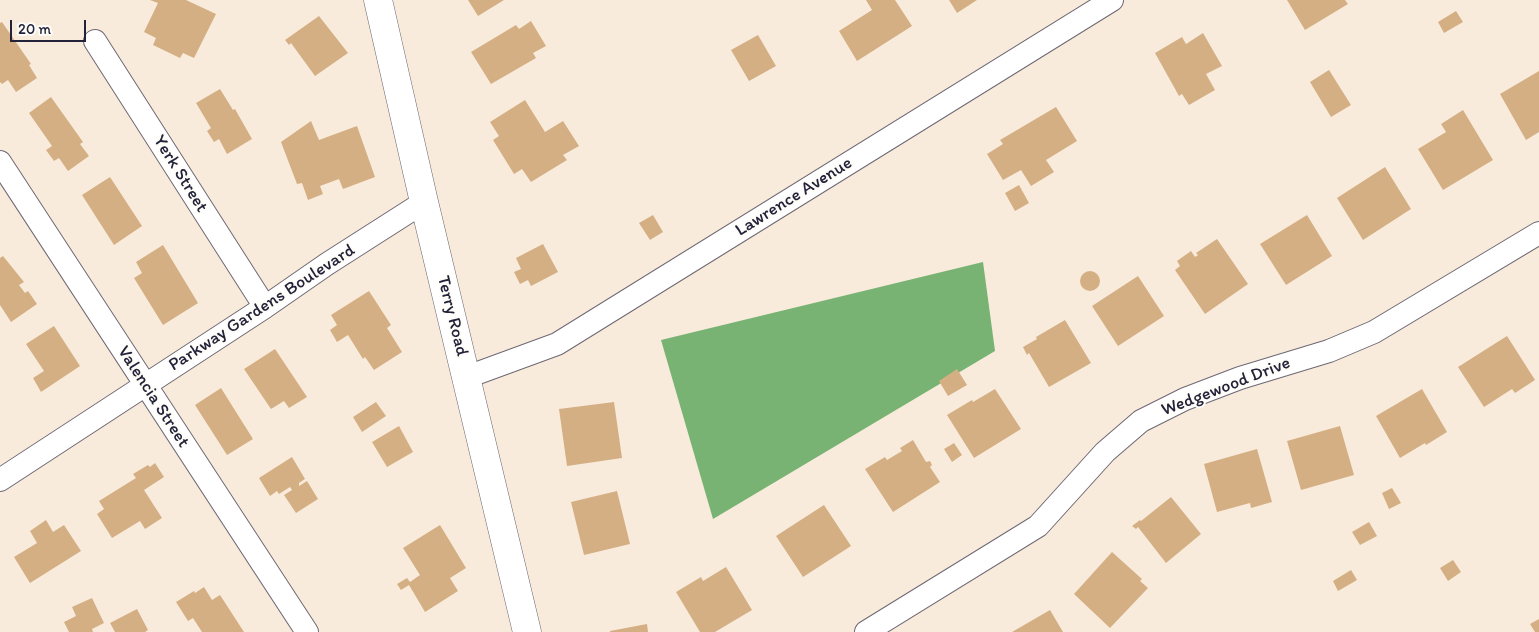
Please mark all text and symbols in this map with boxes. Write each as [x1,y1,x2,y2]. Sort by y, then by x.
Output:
scale bar [12,10,89,42]
text: 20 m [18,20,51,38]
street label: Yerk Street [148,131,212,217]
street label: Lawrence Avenue [732,152,856,242]
street label: Parkway Gardens Boulevard [165,240,359,376]
street label: Terry Road [432,274,472,358]
street label: Valencia Street [112,342,194,452]
street label: Wedgewood Drive [1159,353,1293,421]

